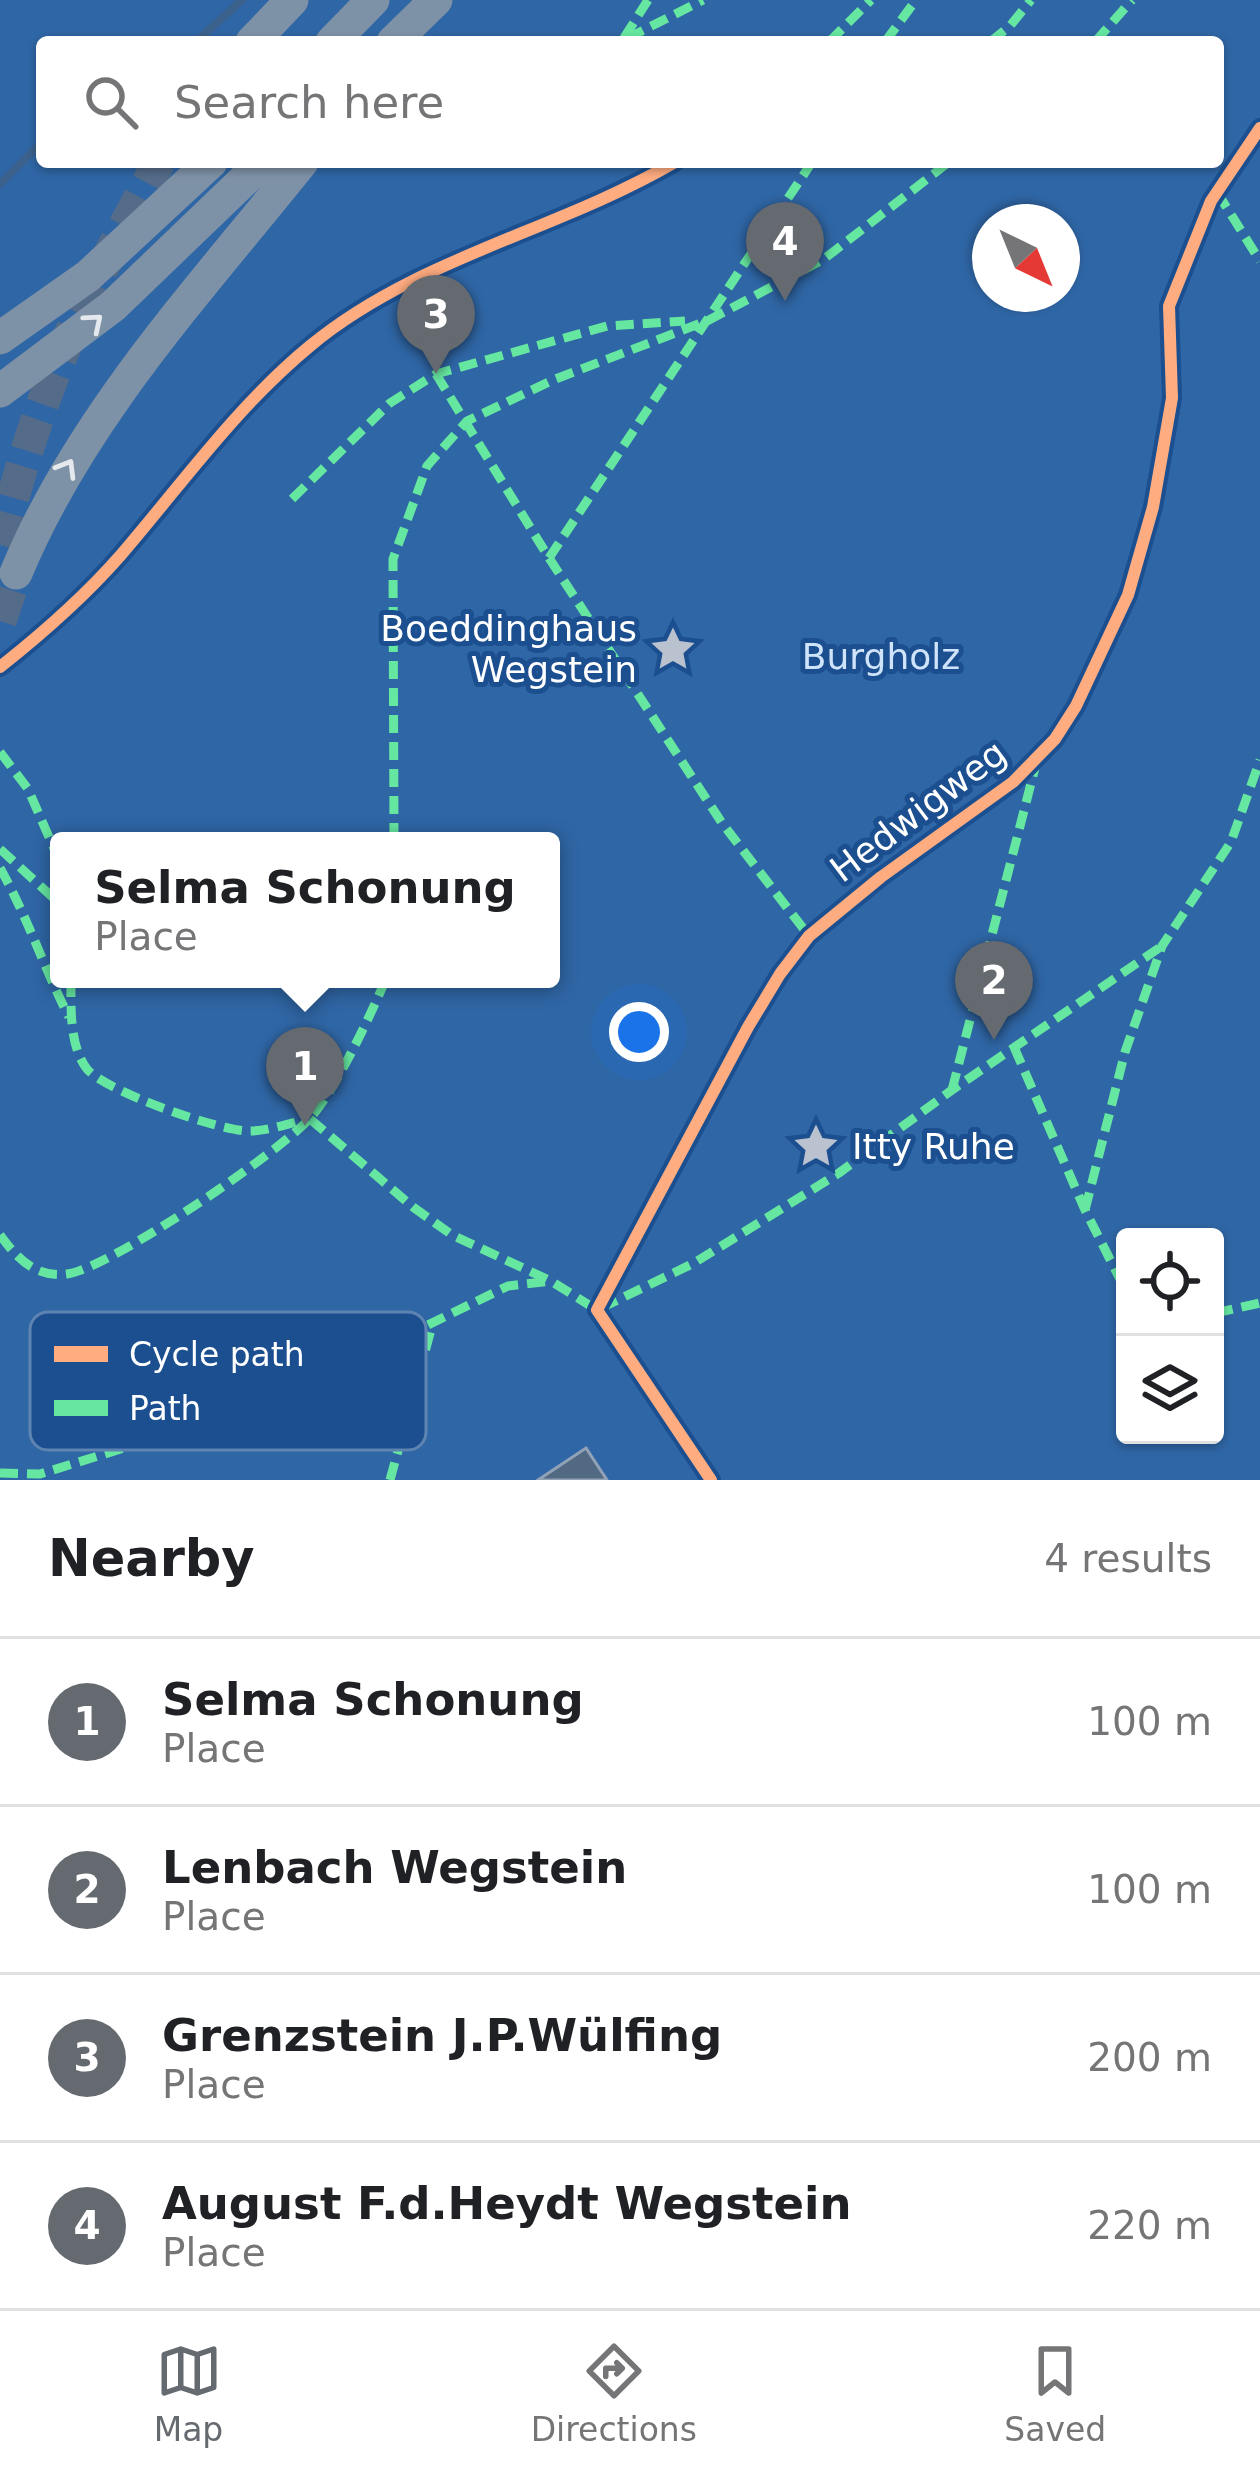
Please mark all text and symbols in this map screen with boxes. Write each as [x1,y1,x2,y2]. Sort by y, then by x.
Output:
search box [36,36,1224,168]
icon: search [78,69,144,135]
text: Search here [174,76,444,129]
pin: 4 [746,202,824,301]
north arrow [972,204,1080,312]
pin: 3 [397,275,475,374]
one-way arrow [80,314,102,336]
one-way arrow [52,459,75,481]
place label: Boeddinghaus Wegstein [380,608,637,690]
place icon: Boeddinghaus Wegstein [648,624,698,674]
park label: Burgholz [802,636,960,677]
street label: Hedwigweg [822,732,1014,890]
popup [50,832,560,988]
text: Selma Schonung [94,861,516,914]
text: Place [94,914,198,959]
pin: 2 [955,941,1033,1040]
your location [609,1002,669,1062]
pin: 1 [266,1027,344,1126]
place icon: Itty Ruhe [791,1121,841,1171]
place label: Itty Ruhe [852,1126,1015,1167]
map controls [1116,1228,1224,1444]
button: locate [1116,1228,1224,1336]
legend [30,1312,426,1450]
text: Cycle path [129,1335,305,1374]
button: layers [1116,1336,1224,1444]
text: Path [129,1389,202,1428]
text: Nearby [48,1529,255,1588]
text: 4 results [1044,1536,1212,1581]
text: Selma Schonung [162,1673,584,1726]
text: 1 [73,1699,101,1744]
text: 100 m [1087,1699,1212,1744]
text: Place [162,1726,266,1771]
text: Lenbach Wegstein [162,1841,627,1894]
text: 2 [73,1867,101,1912]
text: 100 m [1087,1867,1212,1912]
text: Place [162,1894,266,1939]
text: Grenzstein J.P.Wülfing [162,2009,722,2062]
text: 3 [73,2035,101,2080]
text: 200 m [1087,2035,1212,2080]
text: Place [162,2062,266,2107]
text: August F.d.Heydt Wegstein [162,2177,852,2230]
text: 4 [73,2203,101,2248]
text: 220 m [1087,2203,1212,2248]
text: Place [162,2230,266,2275]
tab: Map [154,2338,223,2449]
tab: Directions [531,2338,697,2449]
tab: Saved [1004,2338,1106,2449]

